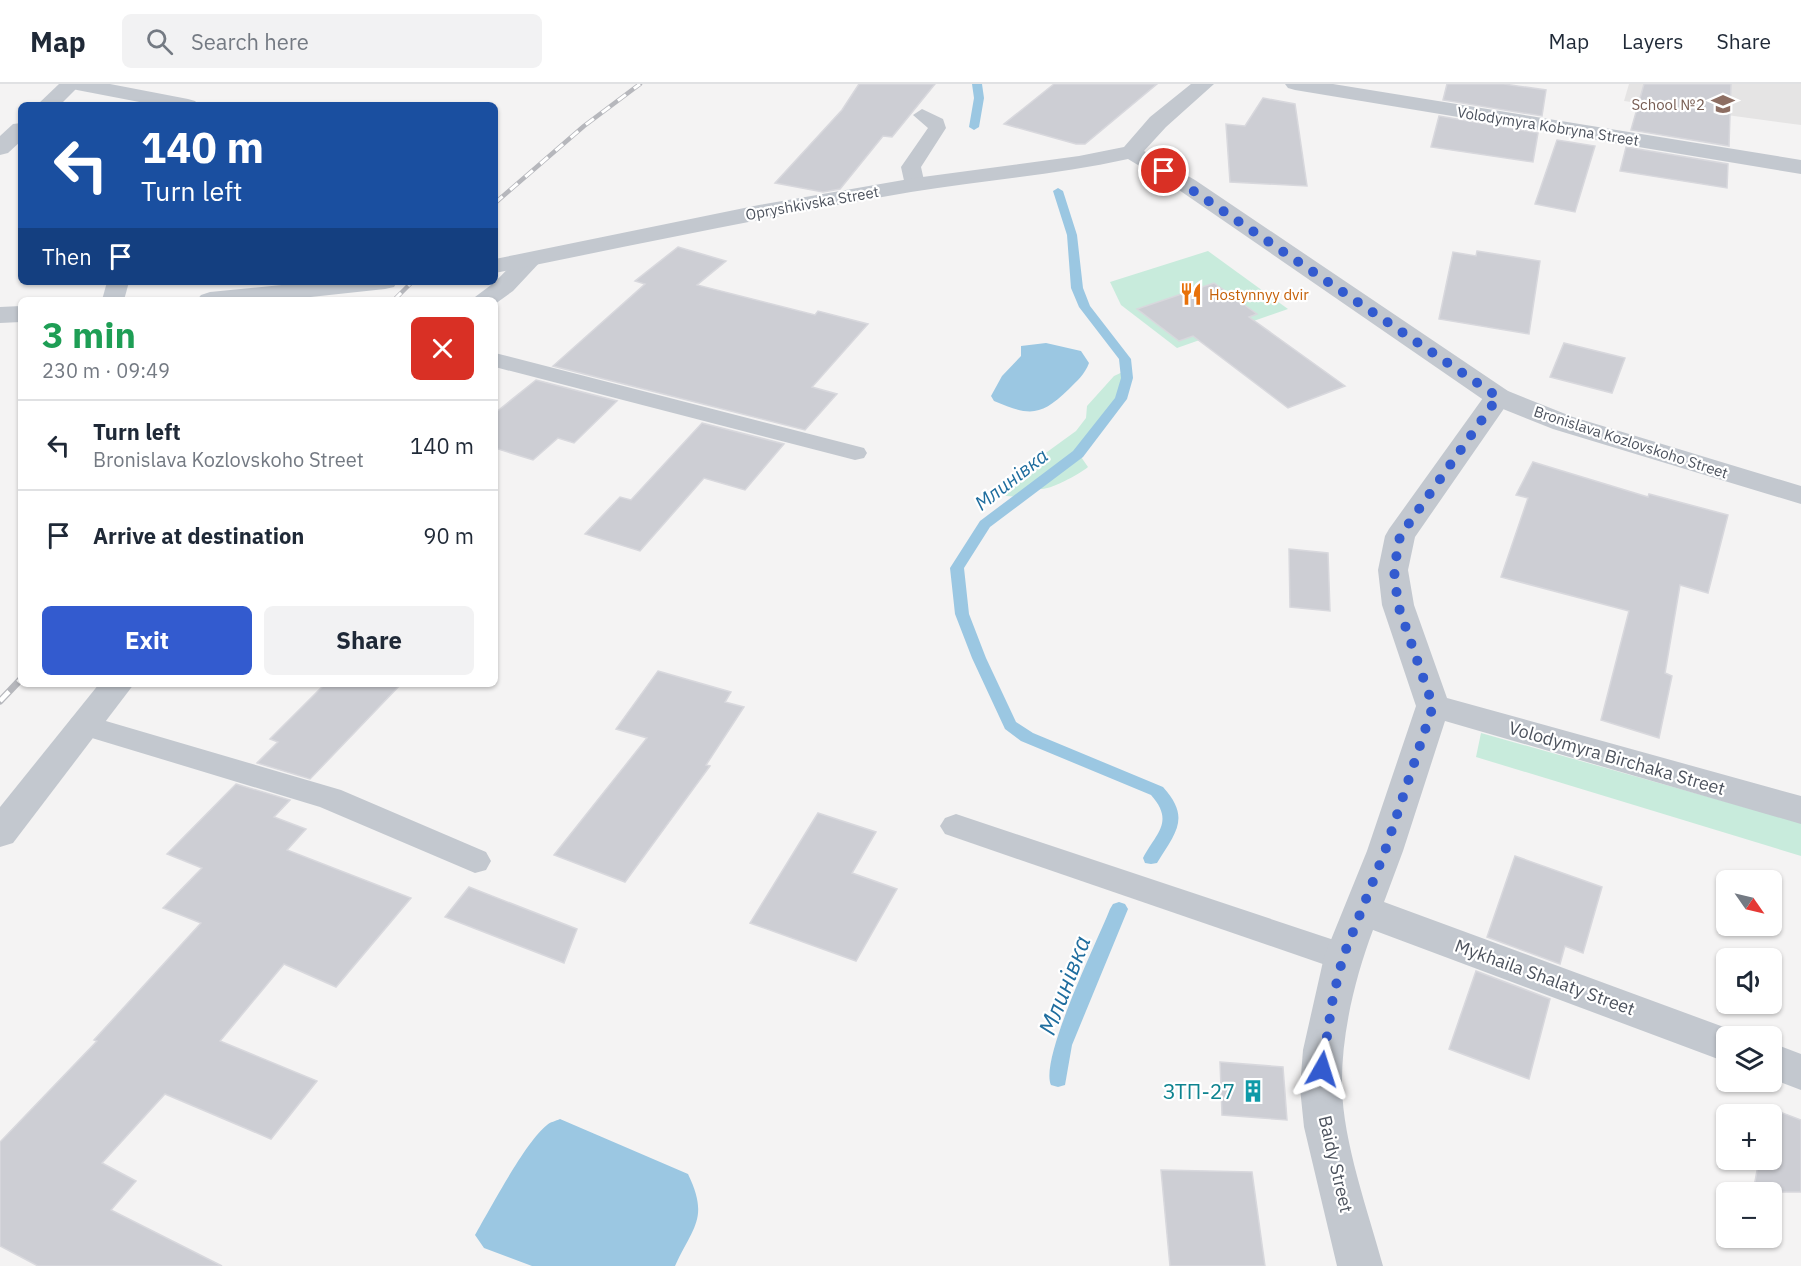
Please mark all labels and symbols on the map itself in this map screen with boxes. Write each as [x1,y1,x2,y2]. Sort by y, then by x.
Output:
school or university icon: School №2 [1710,91,1736,117]
place label: School №2 [1631,95,1705,114]
street label: Volodymyra Kobryna Street [1456,102,1640,150]
pin [1138,145,1189,196]
street label: Opryshkivska Street [744,182,880,224]
restaurant icon: Hostynnyy dvir [1178,281,1204,307]
place label: Hostynnyy dvir [1209,285,1309,304]
street label: Bronislava Kozlovskoho Street [1531,402,1731,482]
water label: Млинівка [968,442,1054,516]
street label: Volodymyra Birchaka Street [1506,716,1728,800]
north arrow [1716,870,1782,936]
water label: Млинівка [1030,931,1098,1039]
street label: Mykhaila Shalaty Street [1452,934,1638,1020]
position arrow [1290,1037,1354,1101]
place label: ЗТП-27 [1163,1077,1235,1105]
building icon: ЗТП-27 [1240,1078,1266,1104]
street label: Baidy Street [1314,1113,1358,1215]

